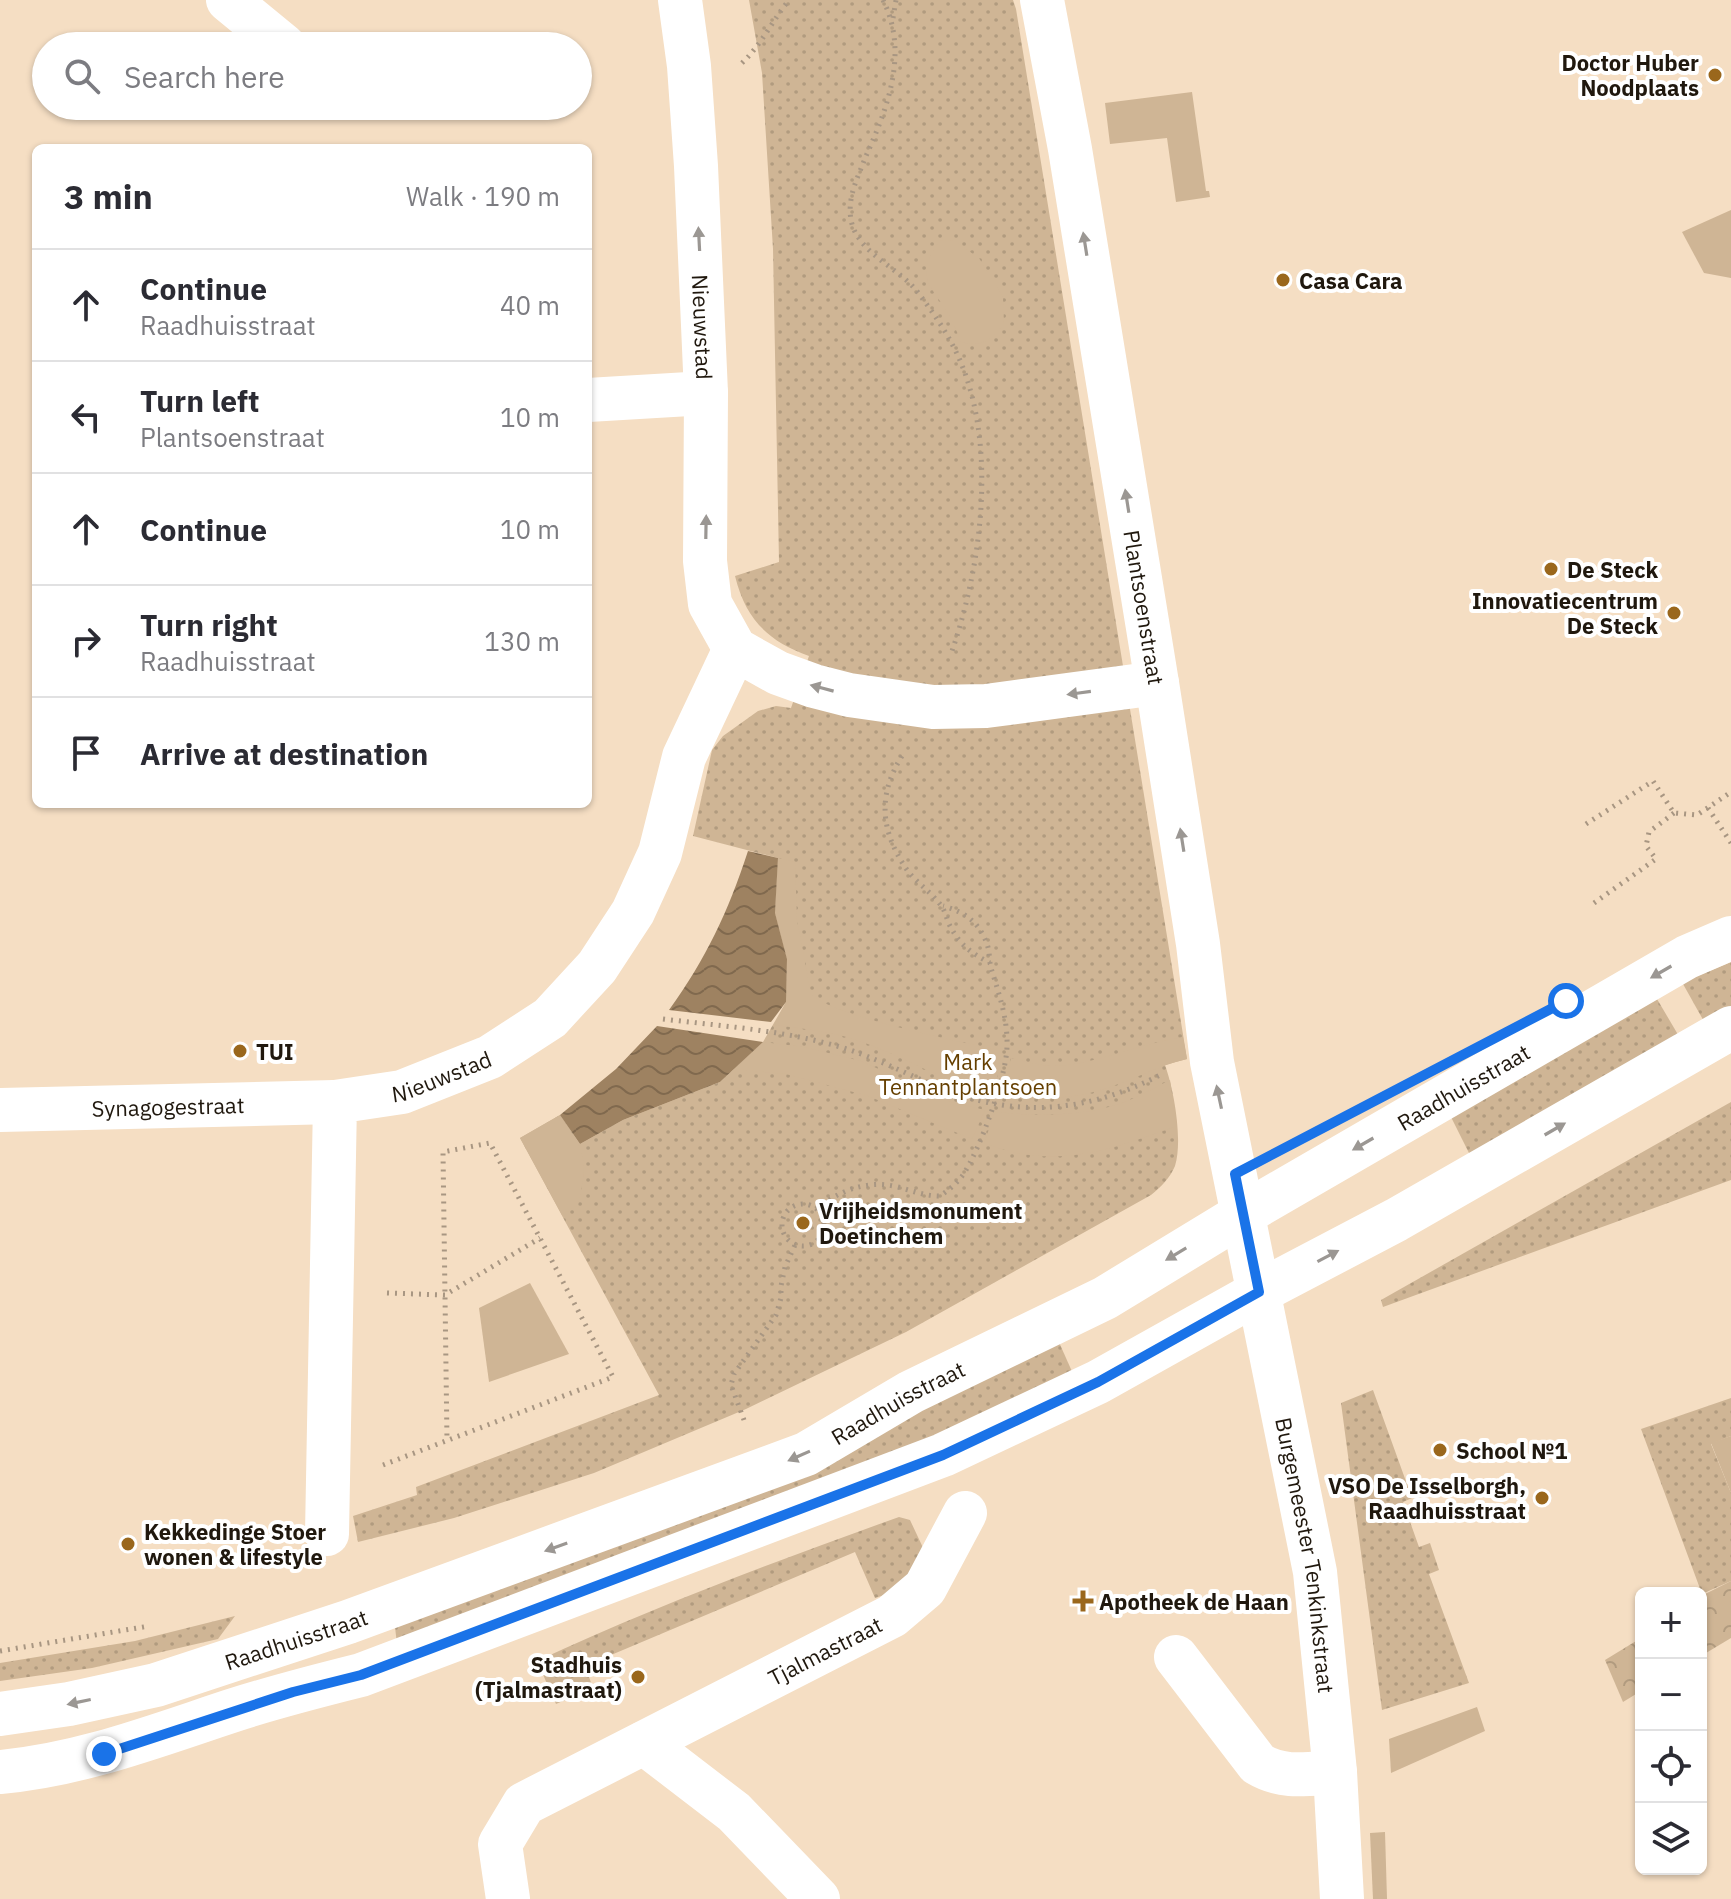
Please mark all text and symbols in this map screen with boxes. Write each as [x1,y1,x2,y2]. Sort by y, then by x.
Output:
search box [32,32,592,120]
place label: Doctor Huber Noodplaats [1561,48,1699,102]
icon: search [60,54,104,98]
text: Search here [124,57,285,96]
marker: Doctor Huber Noodplaats [1706,66,1724,84]
text: 3 min [64,174,153,218]
text: Walk · 190 m [406,179,560,213]
one-way arrow [692,226,705,251]
one-way arrow [1078,231,1091,256]
place label: Casa Cara [1299,266,1403,295]
text: Continue [140,269,267,308]
marker: Casa Cara [1274,271,1292,289]
street label: Nieuwstad [686,274,720,380]
icon: ahead [64,283,108,327]
text: 40 m [500,288,560,322]
text: Raadhuisstraat [140,308,316,342]
text: Turn left [140,381,259,420]
icon: left [64,395,108,439]
text: 10 m [500,400,560,434]
text: Plantsoenstraat [140,420,325,454]
one-way arrow [1120,488,1133,513]
icon: ahead [64,507,108,551]
text: Continue [140,510,267,549]
text: 10 m [500,512,560,546]
one-way arrow [700,514,712,539]
street label: Plantsoenstraat [1118,528,1172,687]
place label: De Steck [1567,555,1659,584]
marker: De Steck [1542,560,1560,578]
place label: Innovatiecentrum De Steck [1472,586,1658,640]
marker: Innovatiecentrum De Steck [1665,604,1683,622]
text: Turn right [140,605,278,644]
icon: right [64,619,108,663]
text: 130 m [484,624,560,658]
text: Raadhuisstraat [140,644,316,678]
one-way arrow [810,681,835,693]
one-way arrow [1067,687,1092,700]
icon: arrive [64,731,108,775]
text: Arrive at destination [140,734,428,773]
one-way arrow [1175,827,1187,852]
one-way arrow [1650,965,1672,979]
route start [1548,983,1584,1019]
place label: TUI [256,1037,294,1066]
street label: Raadhuisstraat [1391,1037,1535,1136]
marker: TUI [231,1042,249,1060]
street label: Nieuwstad [389,1043,495,1108]
park label: Mark Tennantplantsoen [879,1047,1057,1101]
one-way arrow [1212,1085,1225,1110]
street label: Synagogestraat [91,1090,245,1122]
one-way arrow [1544,1122,1566,1136]
one-way arrow [1352,1137,1374,1151]
place label: Vrijheidsmonument Doetinchem [819,1196,1022,1250]
marker: Vrijheidsmonument Doetinchem [794,1214,812,1232]
one-way arrow [1165,1247,1187,1261]
one-way arrow [1317,1249,1340,1262]
street label: Raadhuisstraat [825,1354,969,1451]
street label: Burgemeester Tenkinkstraat [1270,1415,1342,1694]
place label: School №1 [1456,1436,1567,1465]
marker: School №1 [1431,1441,1449,1459]
one-way arrow [788,1450,811,1463]
place label: VSO De Isselborgh, Raadhuisstraat [1328,1471,1526,1525]
marker: VSO De Isselborgh, Raadhuisstraat [1533,1489,1551,1507]
place label: Kekkedinge Stoer wonen & lifestyle [144,1517,326,1571]
marker: Kekkedinge Stoer wonen & lifestyle [119,1535,137,1553]
one-way arrow [544,1541,568,1554]
place label: Apotheek de Haan [1099,1587,1289,1616]
map controls [1635,1587,1707,1875]
button: + [1635,1587,1707,1659]
marker: Apotheek de Haan [1074,1592,1092,1610]
street label: Raadhuisstraat [221,1602,371,1676]
street label: Tjalmastraat [763,1609,887,1692]
place label: Stadhuis (Tjalmastraat) [475,1650,622,1704]
button: − [1635,1659,1707,1731]
marker: Stadhuis (Tjalmastraat) [629,1668,647,1686]
one-way arrow [67,1696,92,1708]
button: locate [1635,1731,1707,1803]
route end [86,1736,122,1772]
button: layers [1635,1803,1707,1875]

